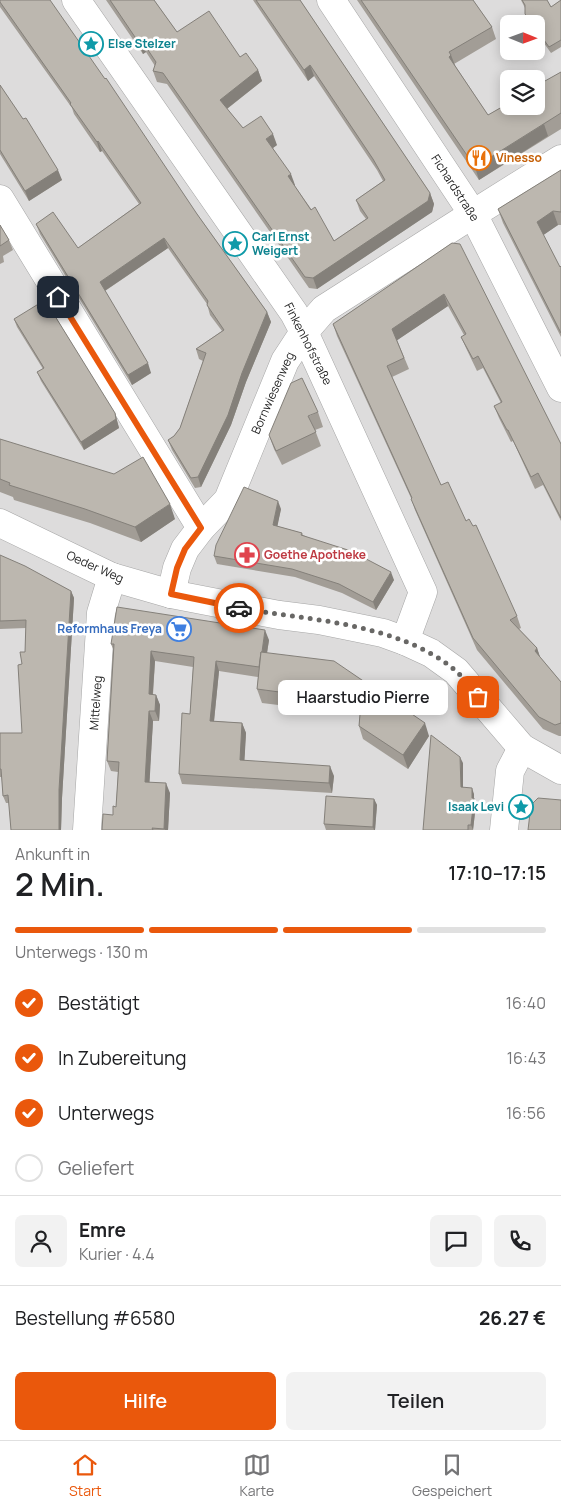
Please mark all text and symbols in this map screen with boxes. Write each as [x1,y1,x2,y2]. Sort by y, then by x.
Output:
north arrow [500,15,545,60]
map controls [500,15,545,115]
place icon: Else Stelzer [78,31,104,57]
place label: Else Stelzer [108,35,176,52]
button: layers [500,70,545,115]
restaurant icon: Vinesso [466,145,492,171]
place label: Vinesso [496,149,542,166]
street label: Fichardstraße [427,151,483,225]
place label: Carl Ernst Weigert [252,228,309,259]
place icon: Carl Ernst Weigert [222,231,248,257]
pin [37,276,79,318]
icon: home [44,283,72,311]
street label: Finkenhofstraße [280,300,337,388]
street label: Bornwiesenweg [247,349,298,437]
pharmacy icon: Goethe Apotheke [234,542,260,568]
street label: Oeder Weg [64,546,127,587]
place label: Goethe Apotheke [264,546,366,563]
courier [214,583,264,633]
icon: car [225,594,253,622]
supermarket icon: Reformhaus Freya [166,616,192,642]
place label: Reformhaus Freya [57,620,162,637]
street label: Mittelweg [85,675,106,731]
pin [457,676,499,718]
callout: Haarstudio Pierre [278,680,448,714]
icon: bag [464,683,492,711]
text: Haarstudio Pierre [296,686,430,708]
place icon: Isaak Levi [508,794,534,820]
place label: Isaak Levi [448,798,504,815]
text: Ankunft in [15,843,90,865]
text: 17:10–17:15 [448,860,546,886]
text: 2 Min. [15,862,105,906]
text: Unterwegs · 130 m [15,941,148,963]
icon: check [15,989,43,1017]
text: Bestätigt [58,990,140,1016]
text: 16:40 [506,992,546,1014]
icon: check [15,1044,43,1072]
text: In Zubereitung [58,1045,186,1071]
text: 16:43 [507,1047,546,1069]
icon: check [15,1099,43,1127]
text: Unterwegs [58,1100,154,1126]
text: 16:56 [506,1102,546,1124]
text: Geliefert [58,1155,134,1181]
button: person [15,1215,67,1267]
button: chat [430,1215,482,1267]
button: phone [494,1215,546,1267]
text: Emre [79,1217,126,1243]
text: Kurier · 4.4 [79,1243,155,1265]
text: Bestellung #6580 [15,1305,175,1331]
text: 26.27 € [479,1305,546,1331]
button: Hilfe [15,1372,276,1430]
button: Teilen [286,1372,546,1430]
tab: Start [69,1451,102,1500]
tab: Karte [239,1451,274,1500]
tab: Gespeichert [412,1451,492,1500]

